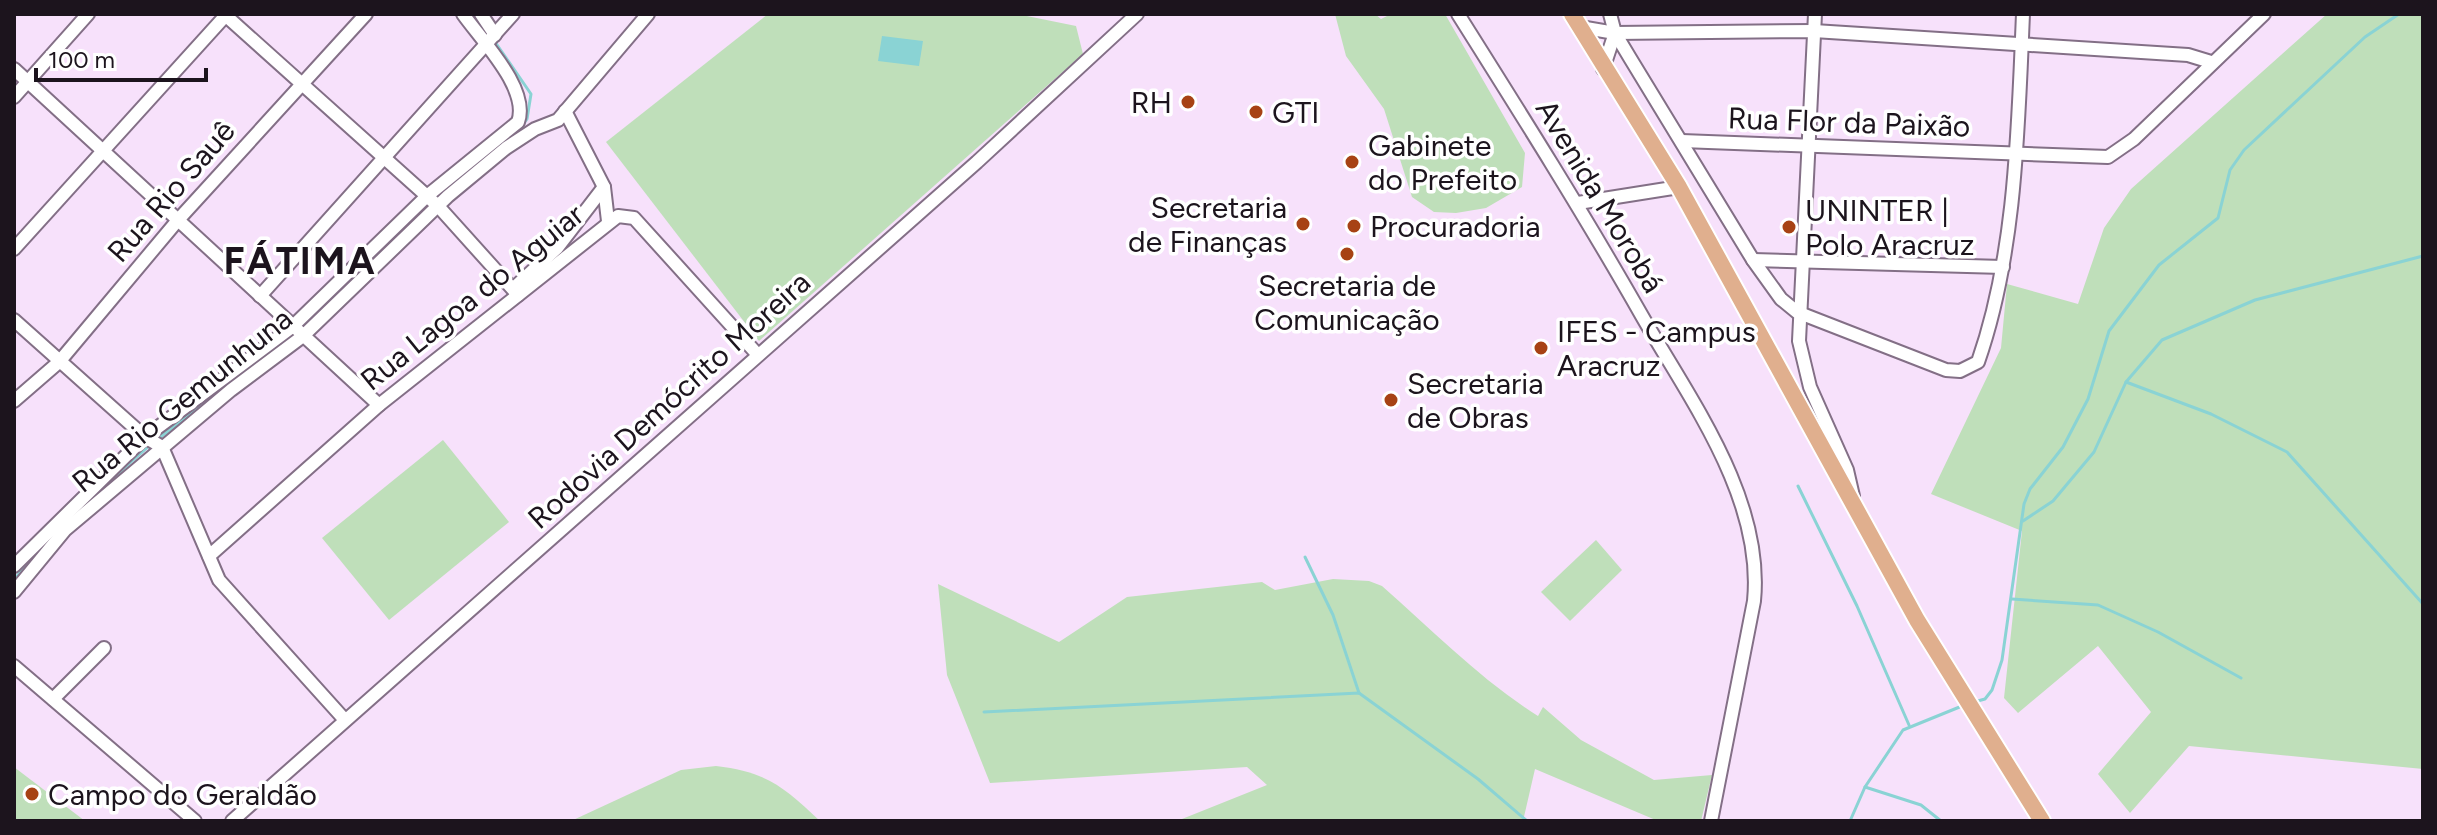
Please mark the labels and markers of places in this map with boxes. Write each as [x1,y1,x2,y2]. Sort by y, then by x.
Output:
place label: RH [1131,84,1172,121]
marker: RH [1179,93,1197,111]
place label: GTI [1272,94,1320,131]
marker: GTI [1247,103,1265,121]
place label: Gabinete do Prefeito [1368,127,1517,198]
marker: Gabinete do Prefeito [1343,153,1361,171]
place label: Secretaria de Finanças [1128,189,1287,260]
place label: UNINTER | Polo Aracruz [1805,192,1974,263]
place label: Procuradoria [1370,208,1541,245]
marker: Secretaria de Finanças [1294,215,1312,233]
marker: Procuradoria [1345,217,1363,235]
marker: UNINTER | Polo Aracruz [1780,218,1798,236]
marker: Secretaria de Comunicação [1338,245,1356,263]
place label: Secretaria de Comunicação [1254,267,1440,338]
place label: IFES - Campus Aracruz [1557,313,1756,384]
marker: IFES - Campus Aracruz [1532,339,1550,357]
place label: Secretaria de Obras [1407,365,1544,436]
marker: Secretaria de Obras [1382,391,1400,409]
place label: Campo do Geraldão [48,776,317,813]
marker: Campo do Geraldão [23,785,41,803]

